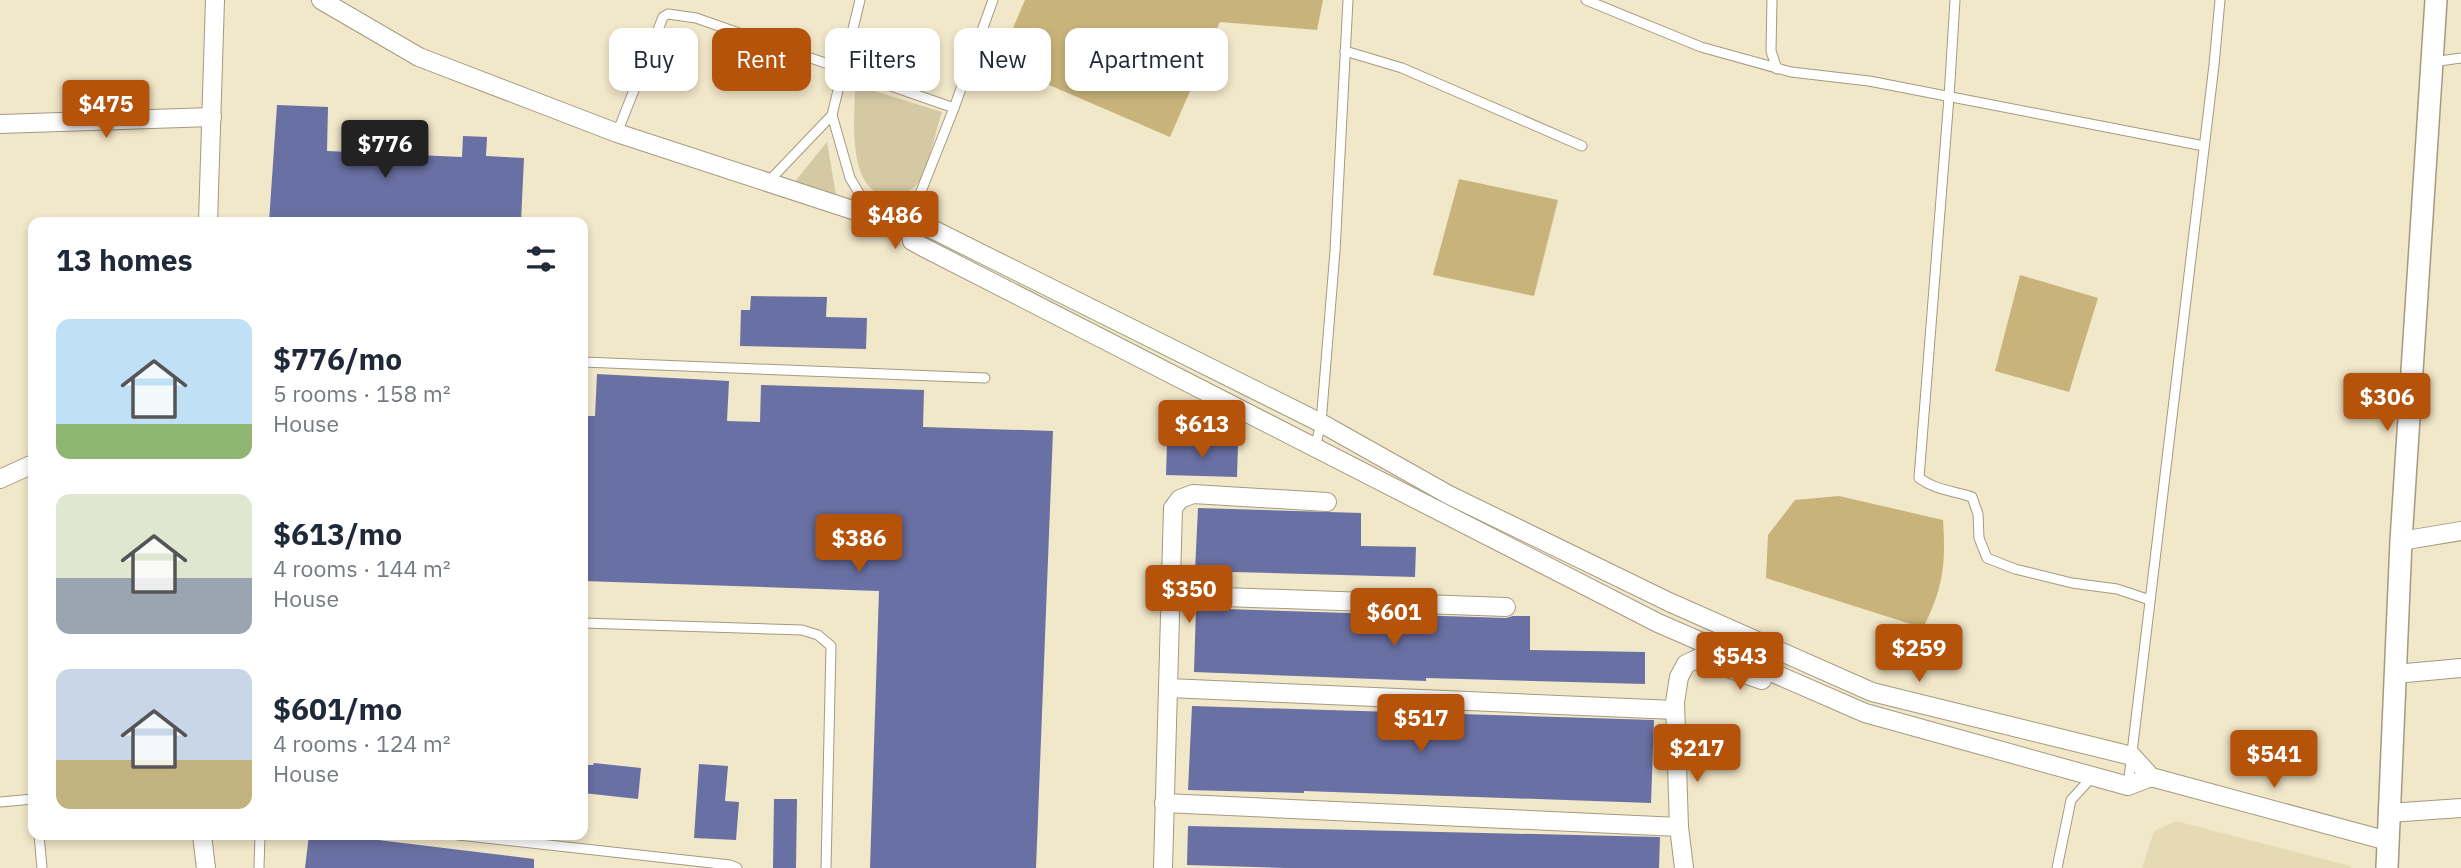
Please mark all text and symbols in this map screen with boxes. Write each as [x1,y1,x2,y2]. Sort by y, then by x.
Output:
chip: Buy [609,28,698,91]
chip: Rent [712,28,811,91]
chip: Filters [825,28,940,91]
chip: New [954,28,1051,91]
chip: Apartment [1065,28,1228,91]
pin: $475 [65,80,147,140]
text: $475 [78,88,134,118]
pin: $776 [344,120,426,180]
text: $776 [357,128,413,158]
pin: $486 [854,191,936,251]
text: $486 [867,199,923,229]
text: 13 homes [56,240,193,279]
icon: filters [522,240,560,278]
text: $776/mo [273,339,402,378]
icon: home [112,347,196,431]
pin: $306 [2346,374,2428,433]
text: 5 rooms · 158 m² [273,378,451,408]
text: $306 [2359,381,2415,411]
pin: $613 [1161,400,1243,460]
text: House [273,408,339,438]
text: $613 [1174,408,1230,438]
text: $613/mo [273,514,402,553]
pin: $386 [818,514,900,574]
icon: home [112,522,196,606]
text: $386 [831,522,887,552]
text: 4 rooms · 144 m² [273,553,451,583]
pin: $350 [1148,566,1230,625]
text: $350 [1161,573,1217,603]
text: House [273,583,339,613]
pin: $601 [1353,588,1435,648]
text: $601 [1366,596,1422,626]
pin: $259 [1878,624,1960,684]
pin: $543 [1699,632,1781,692]
text: $259 [1891,632,1947,662]
text: $543 [1712,640,1768,670]
text: $601/mo [273,689,402,728]
pin: $517 [1380,694,1462,754]
icon: home [112,697,196,781]
text: $517 [1393,702,1449,732]
pin: $217 [1656,724,1738,784]
text: 4 rooms · 124 m² [273,728,451,758]
pin: $541 [2233,730,2315,790]
text: $217 [1669,732,1725,762]
text: $541 [2246,738,2302,768]
text: House [273,758,339,788]

